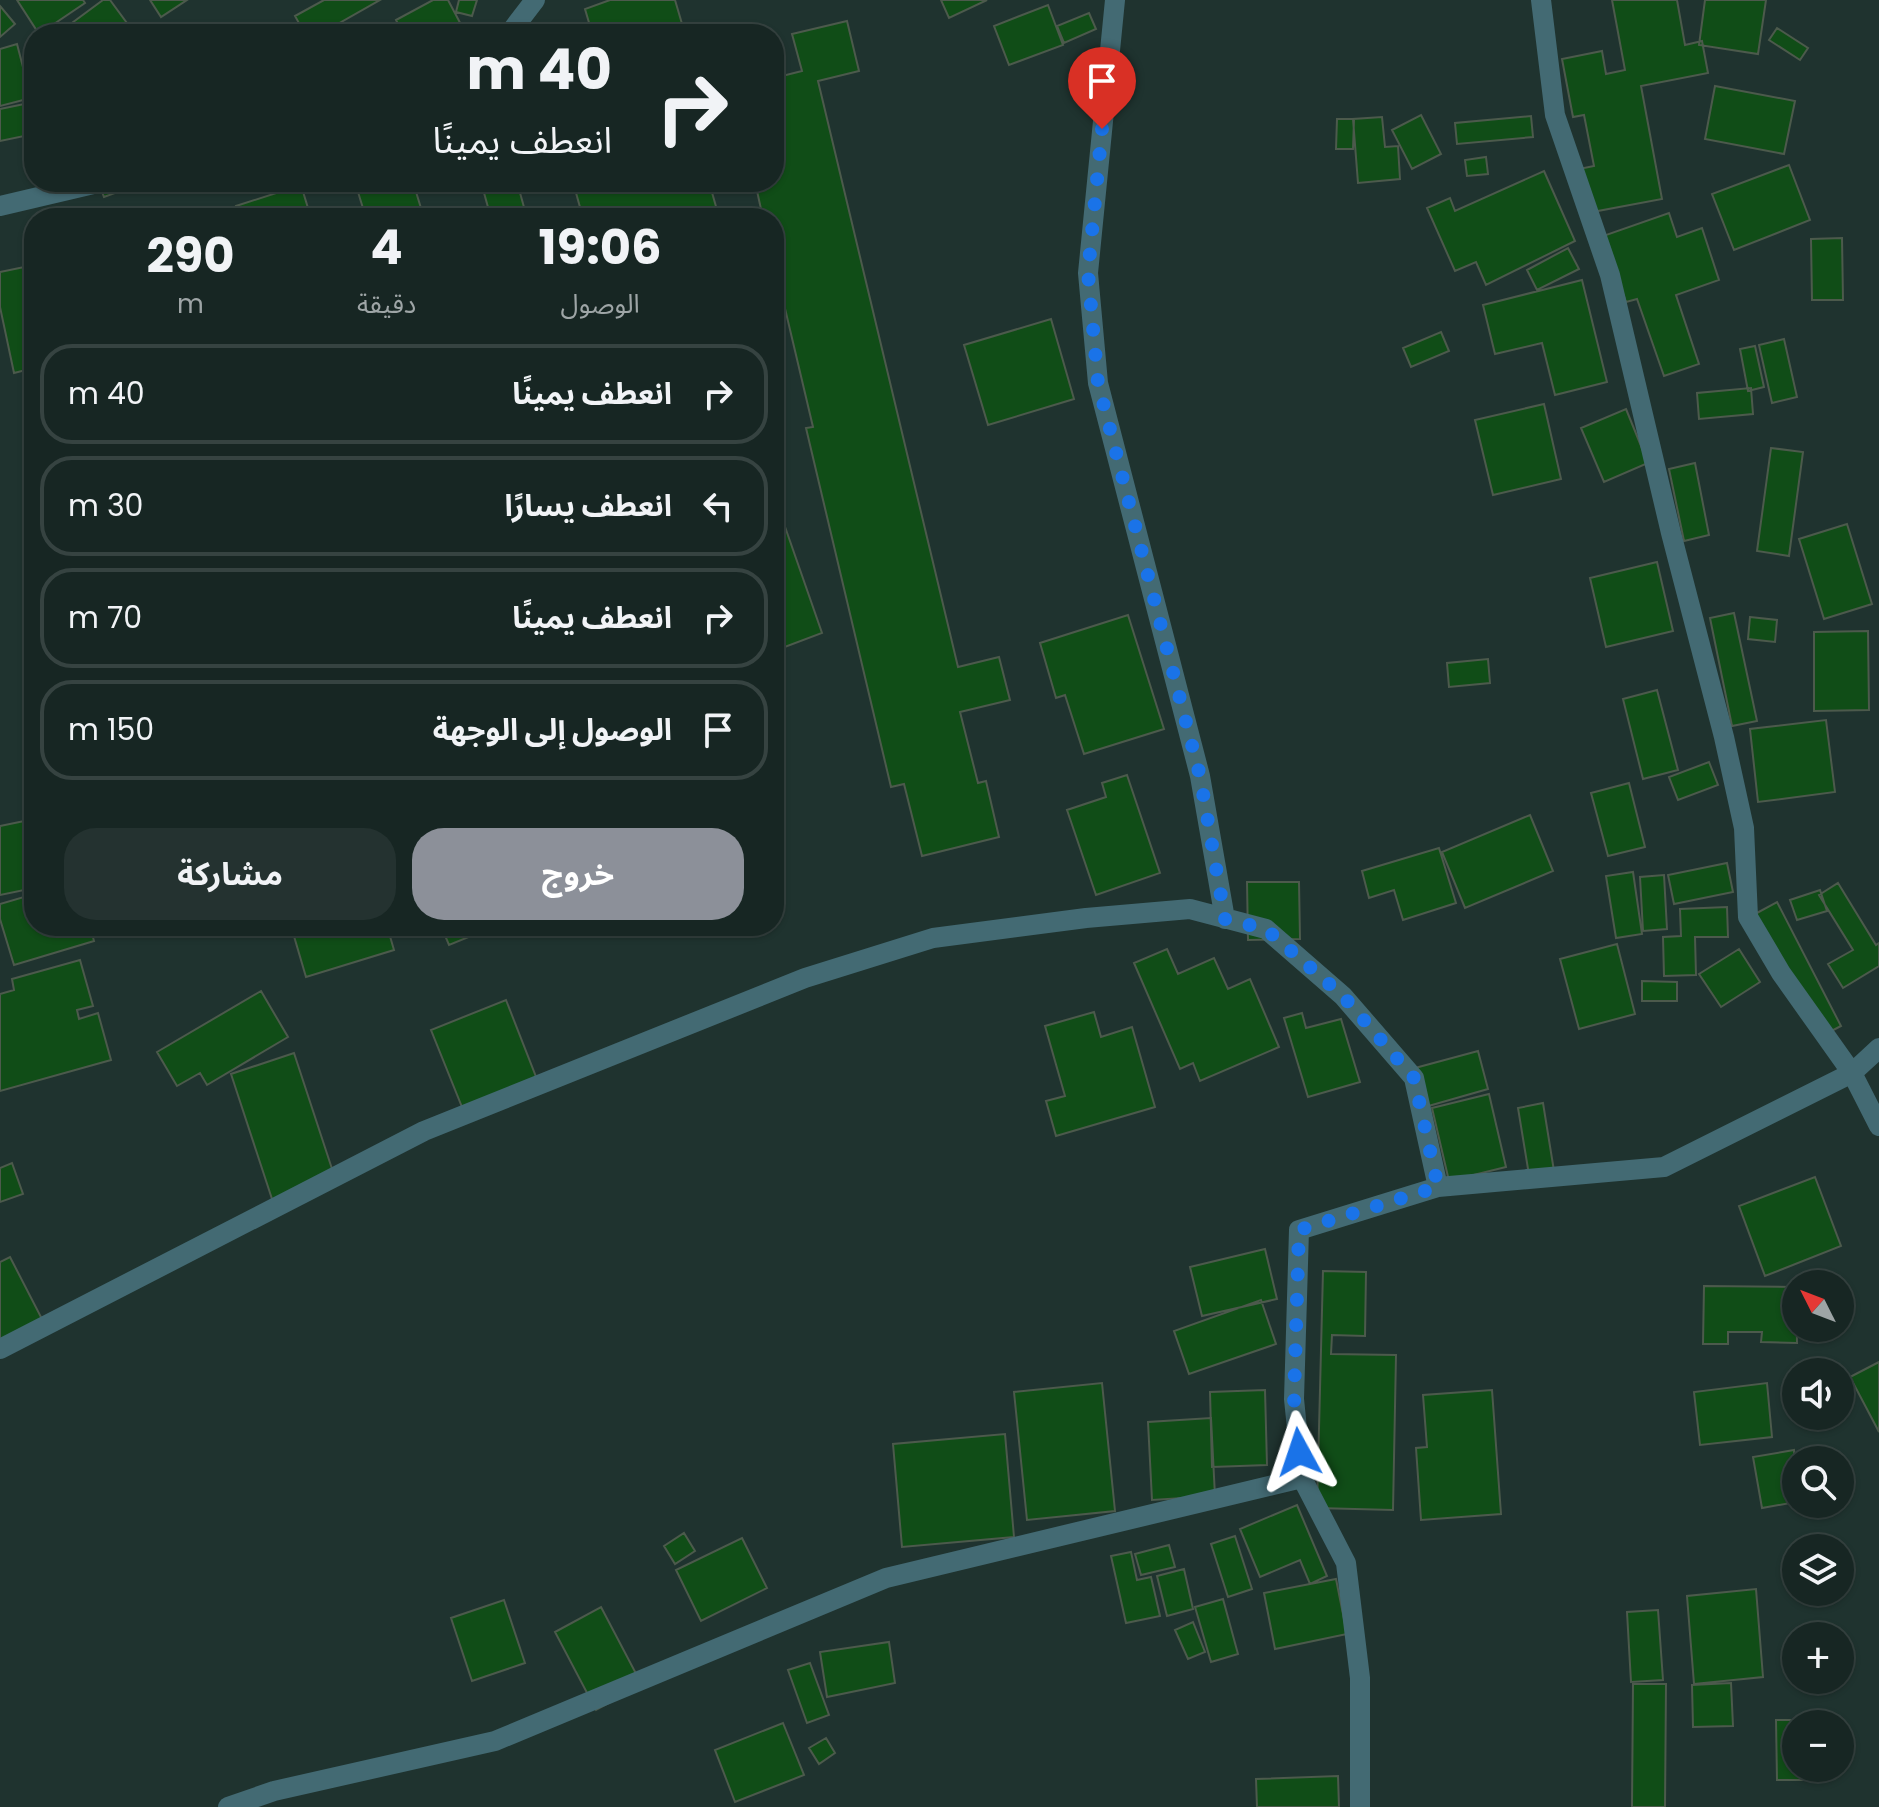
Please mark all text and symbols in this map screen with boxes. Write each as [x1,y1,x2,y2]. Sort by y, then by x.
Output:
text: 40 m [466,30,612,109]
pin [1068,47,1136,129]
icon: right [640,56,744,160]
icon: arrive [1080,59,1124,103]
text: انعطف يمينًا [432,115,612,166]
text: 4 [370,214,403,281]
text: 19:06 [539,214,662,281]
text: 290 [146,222,235,289]
text: m [177,286,204,322]
text: دقيقة [357,286,416,322]
text: الوصول [561,286,640,322]
text: 40 m [68,372,145,415]
text: انعطف يمينًا [512,372,672,415]
icon: right [696,372,740,416]
text: 30 m [68,484,143,527]
text: انعطف يسارًا [504,484,672,527]
icon: left [696,484,740,528]
text: 70 m [68,596,142,639]
text: انعطف يمينًا [512,596,672,639]
icon: right [696,596,740,640]
text: 150 m [68,708,154,751]
text: الوصول إلى الوجهة [433,708,672,751]
icon: arrive [696,708,740,752]
button: مشاركة [64,828,396,920]
button: خروج [412,828,744,920]
north arrow [1782,1270,1854,1342]
map controls [1782,1270,1854,1782]
button: sound [1782,1358,1854,1430]
position arrow [1257,1410,1341,1494]
button: search [1782,1446,1854,1518]
button: layers [1782,1534,1854,1606]
button: + [1782,1622,1854,1694]
button: − [1782,1710,1854,1782]

